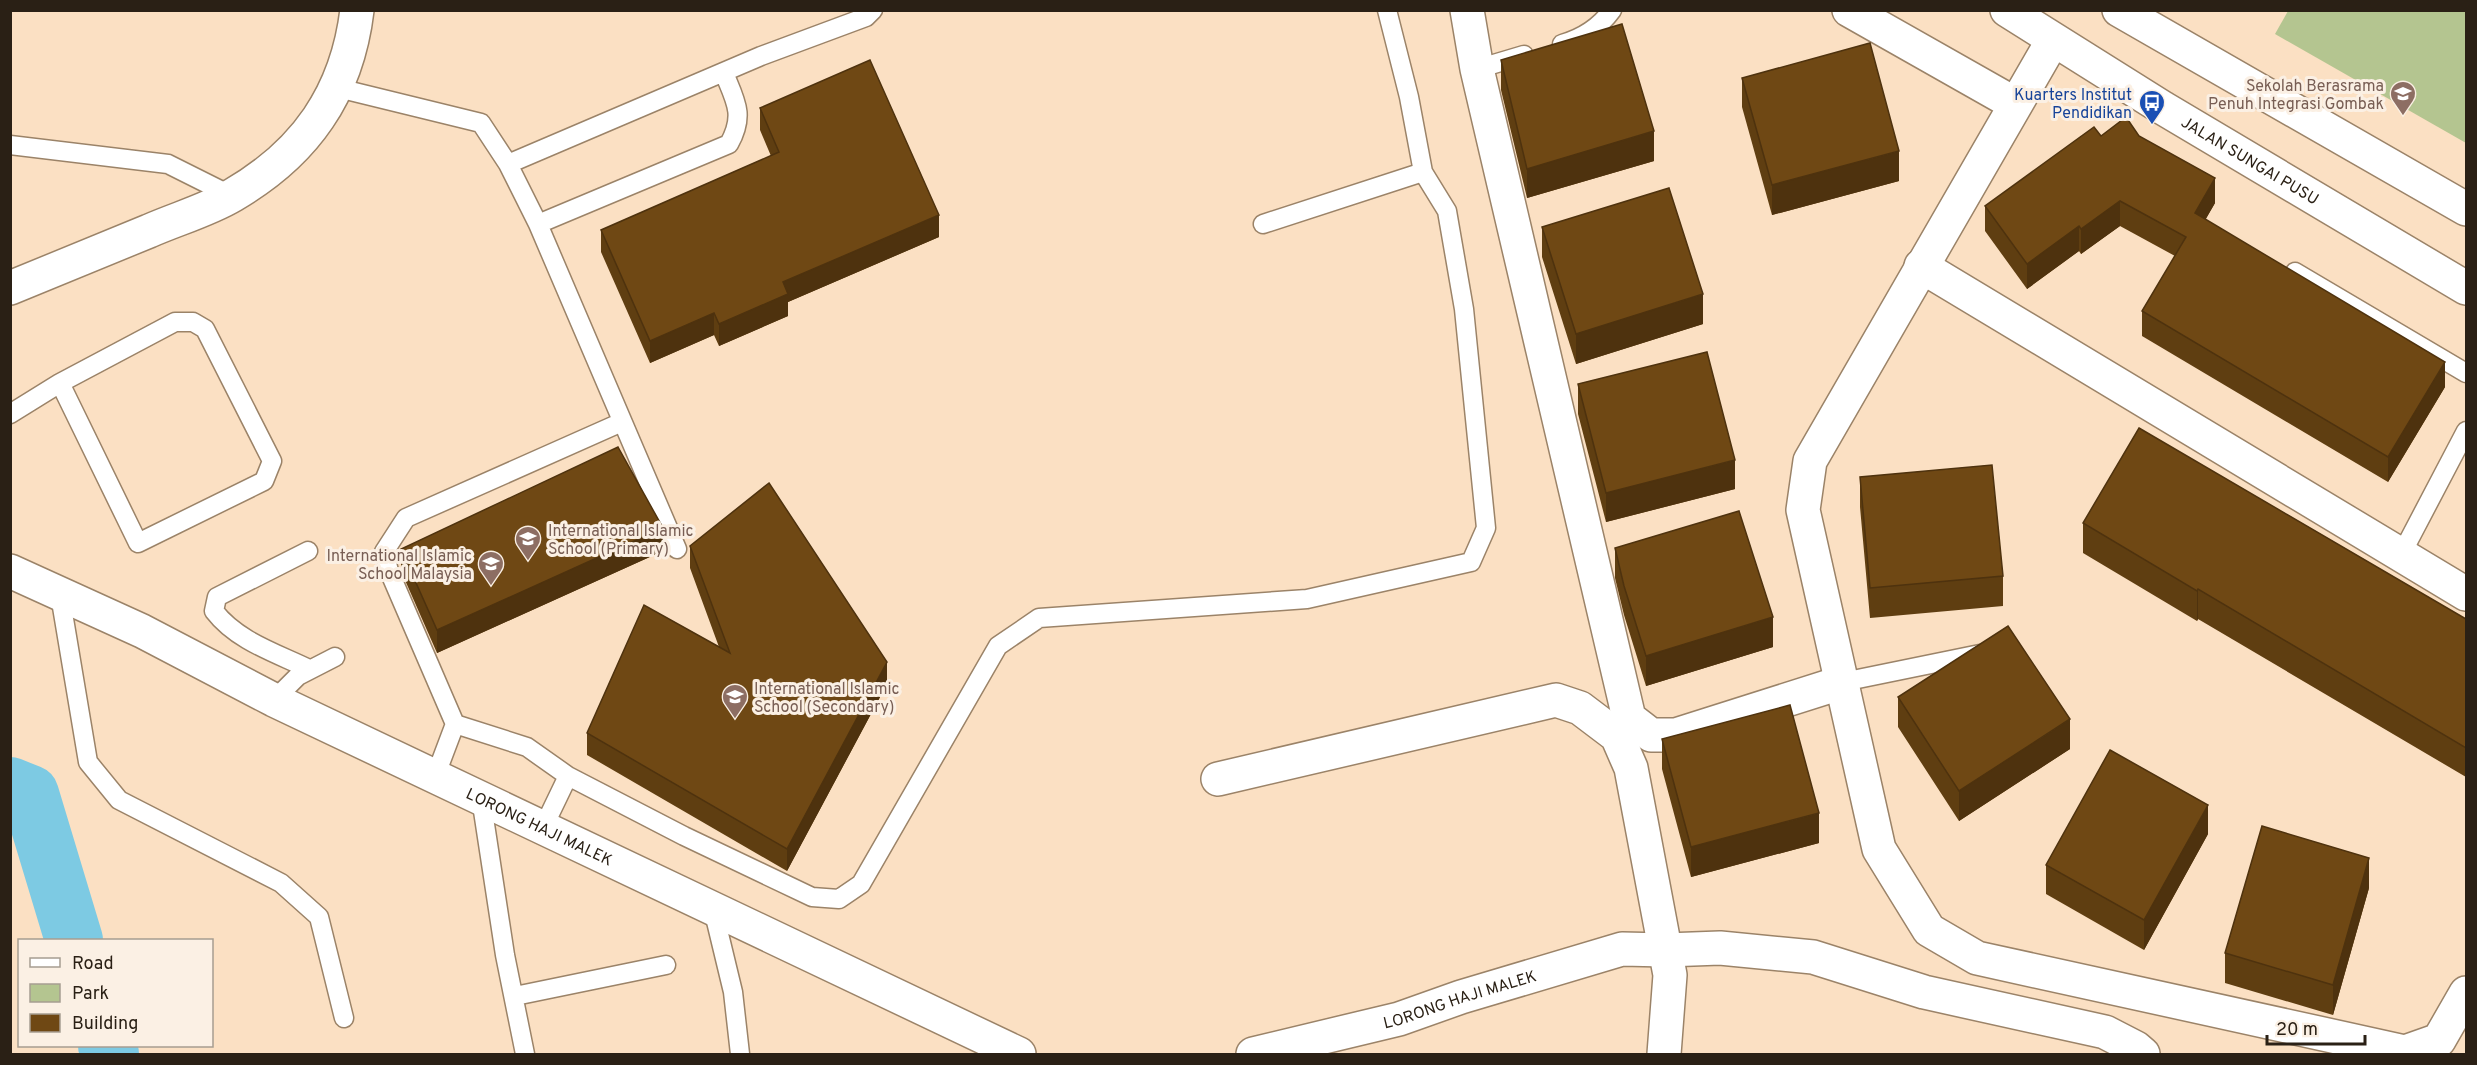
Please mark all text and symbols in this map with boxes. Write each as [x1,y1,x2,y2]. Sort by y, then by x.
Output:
place label: Sekolah Berasrama Penuh Integrasi Gombak [2208,77,2384,115]
school or university icon: Sekolah Berasrama Penuh Integrasi Gombak [2388,79,2418,117]
place label: Kuarters Institut Pendidikan [2014,86,2132,124]
bus stop icon: Kuarters Institut Pendidikan [2137,88,2167,126]
street label: JALAN SUNGAI PUSU [2177,113,2322,210]
place label: International Islamic School (Primary) [548,522,694,560]
school or university icon: International Islamic School (Primary) [513,524,543,562]
place label: International Islamic School Malaysia [326,547,472,585]
school or university icon: International Islamic School Malaysia [476,549,506,587]
place label: International Islamic School (Secondary) [754,680,900,718]
school or university icon: International Islamic School (Secondary) [720,682,750,720]
street label: LORONG HAJI MALEK [462,785,615,871]
legend [18,939,213,1047]
text: Road [72,953,114,976]
street label: LORONG HAJI MALEK [1381,967,1539,1034]
text: Park [72,983,109,1006]
scale bar [2267,1008,2364,1046]
text: Building [72,1013,138,1036]
text: 20 m [2276,1019,2318,1042]

